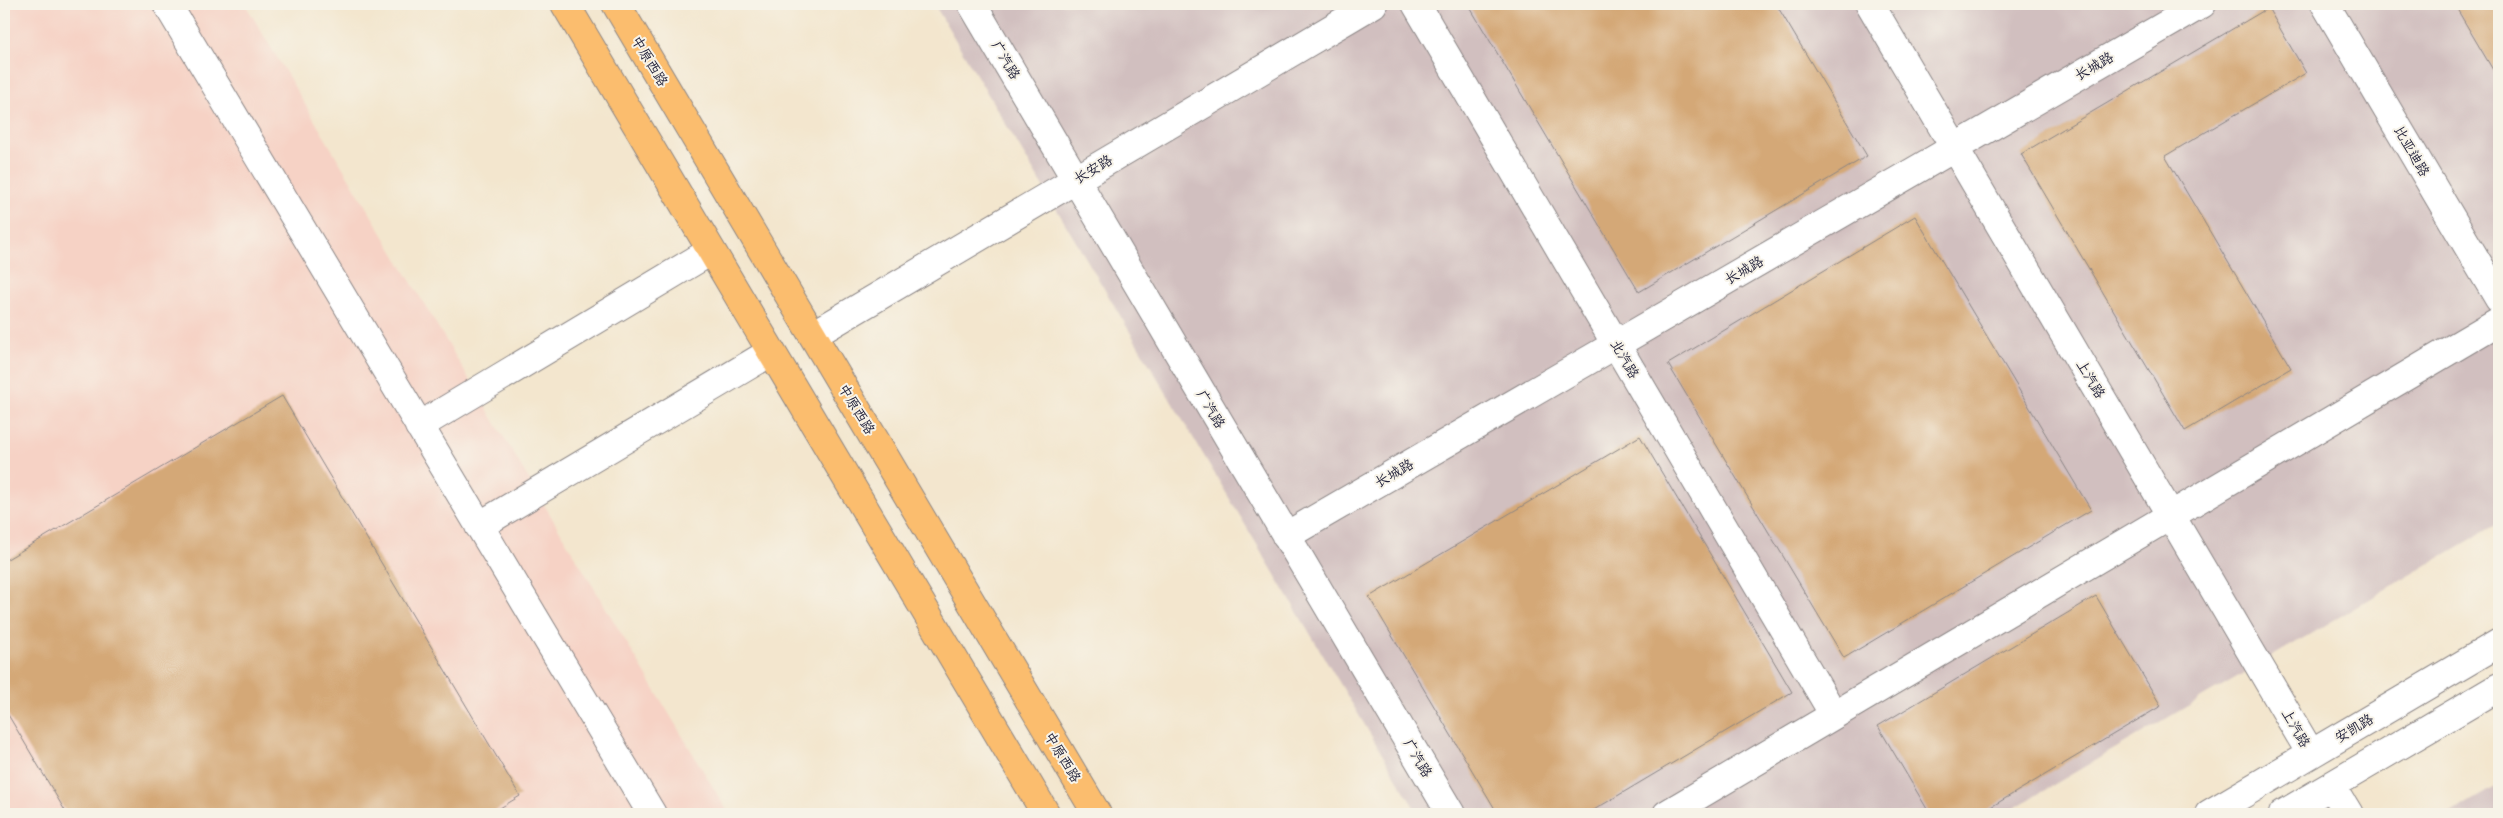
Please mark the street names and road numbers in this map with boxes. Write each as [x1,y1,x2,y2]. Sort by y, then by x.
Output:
street label: 中原西路 [628,33,671,90]
street label: 广汽路 [987,38,1024,83]
street label: 长城路 [2072,49,2117,84]
street label: 比亚迪路 [2390,123,2433,180]
street label: 长安路 [1071,151,1116,188]
street label: 长城路 [1722,253,1767,288]
street label: 北汽路 [1607,337,1642,382]
street label: 上汽路 [2072,357,2109,402]
street label: 中原西路 [835,381,878,438]
street label: 广汽路 [1192,387,1229,432]
street label: 长城路 [1372,456,1417,491]
street label: 上汽路 [2278,706,2313,751]
street label: 安凯路 [2332,710,2377,747]
street label: 中原西路 [1041,729,1084,786]
street label: 广汽路 [1399,736,1436,781]

